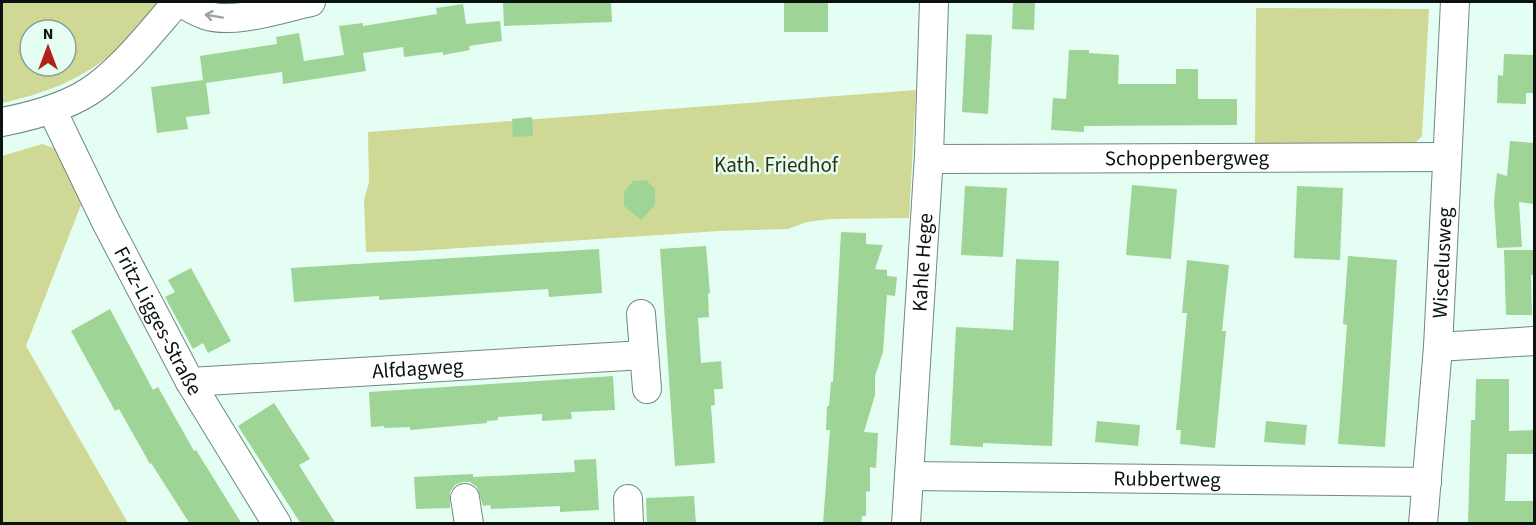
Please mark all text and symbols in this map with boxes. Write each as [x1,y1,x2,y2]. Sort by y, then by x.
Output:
one-way arrow [205,10,224,21]
north arrow [18,18,78,78]
text: N [43,23,53,45]
street label: Schoppenbergweg [1105,143,1270,173]
park label: Kath. Friedhof [714,150,839,180]
street label: Wiscelusweg [1424,206,1460,319]
street label: Kahle Hege [904,212,940,313]
street label: Fritz-Ligges-Straße [106,241,210,401]
street label: Alfdagweg [371,351,464,386]
street label: Rubbertweg [1113,463,1221,495]

